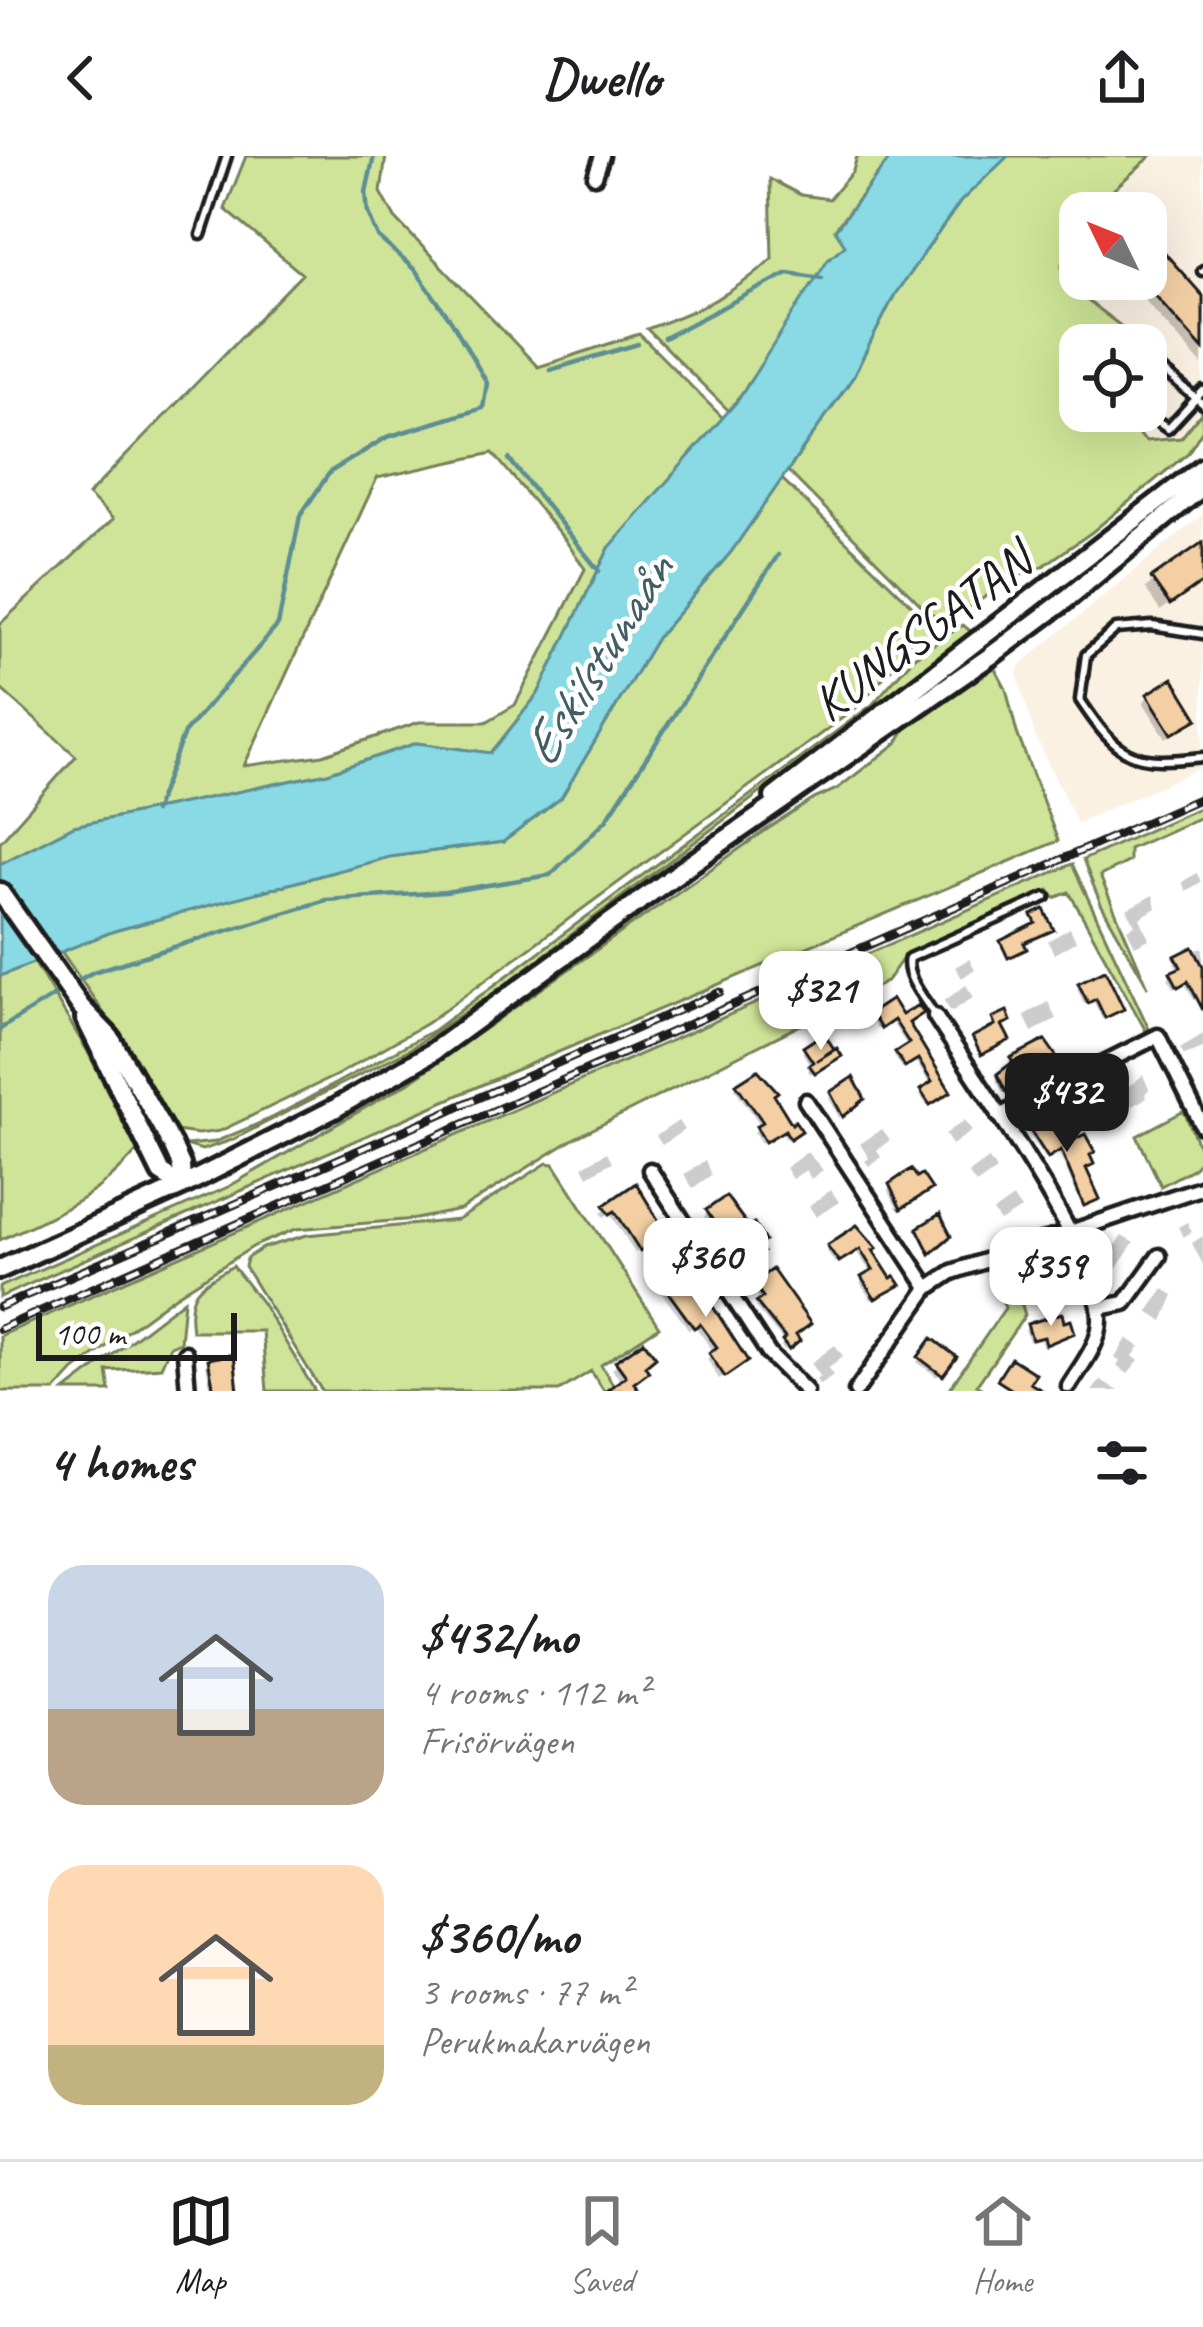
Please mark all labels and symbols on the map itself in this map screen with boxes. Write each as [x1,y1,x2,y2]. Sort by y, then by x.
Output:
north arrow [1059,192,1167,300]
street label: KUNGSGATAN [799,524,1049,735]
water label: Eskilstunaån [505,539,690,778]
pin: $321 [750,951,892,1053]
pin: $432 [996,1053,1138,1155]
pin: $360 [635,1218,777,1320]
pin: $359 [980,1227,1122,1329]
scale bar [36,1307,237,1360]

